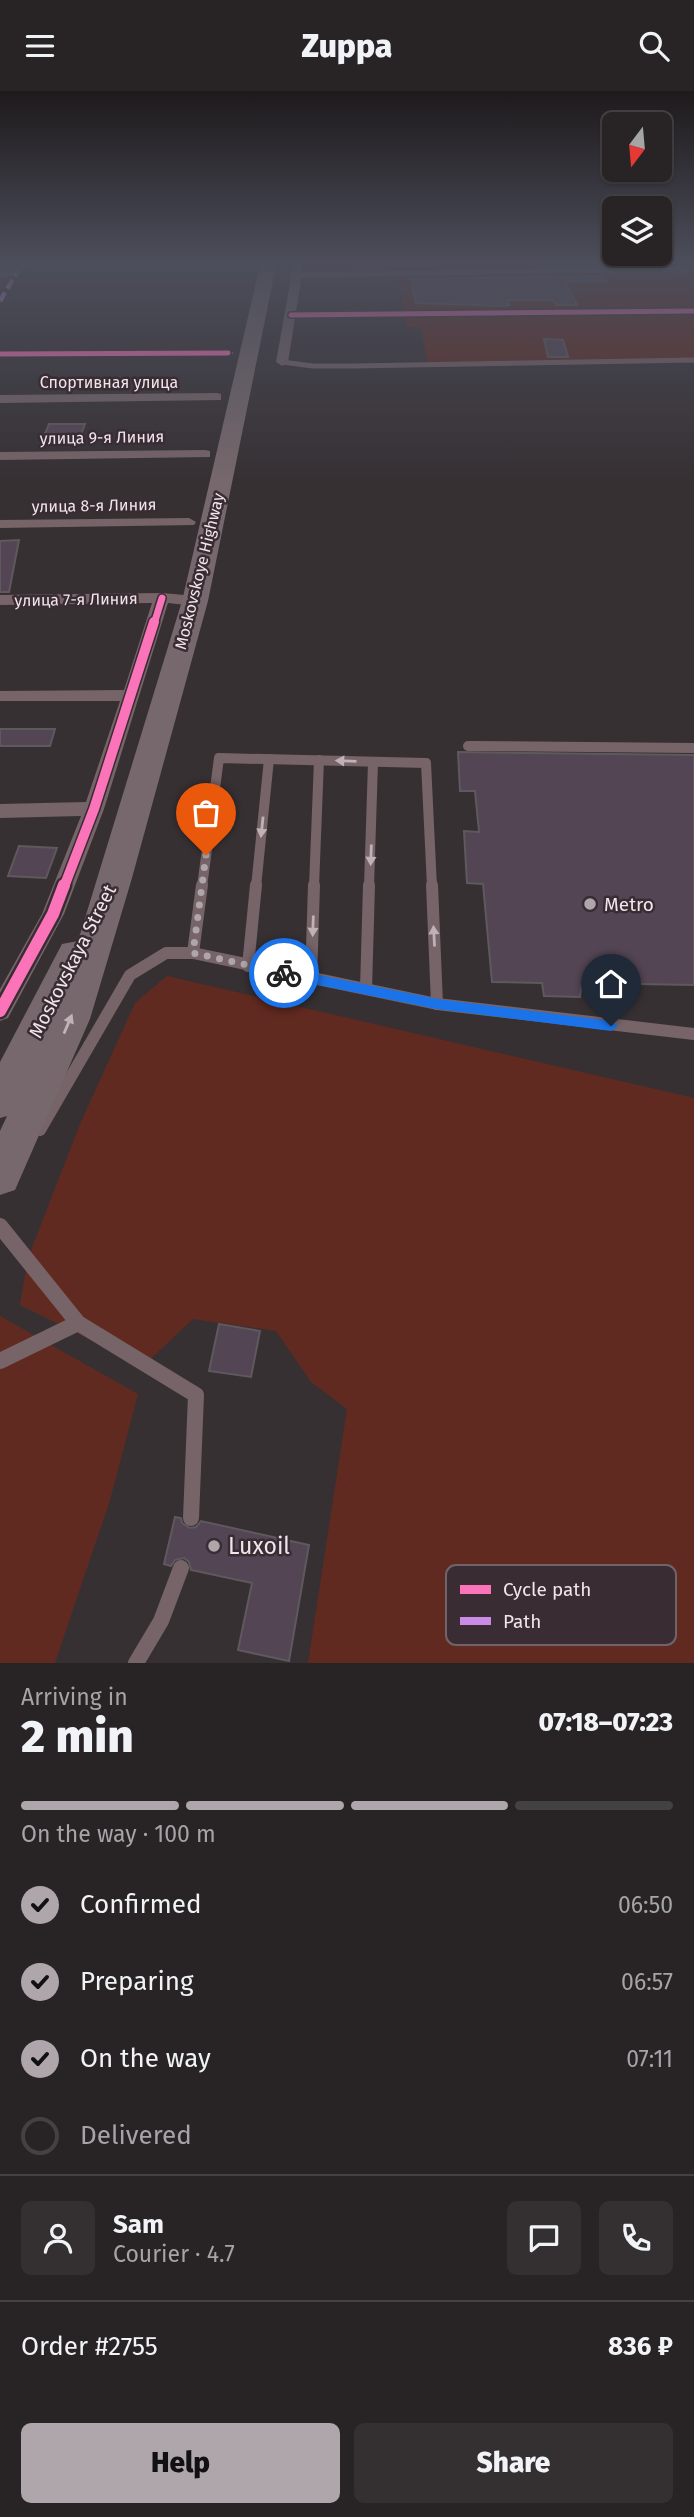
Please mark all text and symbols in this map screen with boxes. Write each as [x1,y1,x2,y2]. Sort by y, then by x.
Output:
icon: menu [21,27,59,65]
text: Zuppa [302,27,392,65]
icon: search [635,27,673,65]
north arrow [602,112,672,182]
map controls [602,112,672,266]
button: layers [602,196,672,266]
street label: Спортивная улица [40,373,178,392]
street label: улица 9-я Линия [40,427,164,448]
street label: Moskovskoye Highway [171,491,228,651]
street label: улица 8-я Линия [31,495,157,516]
street label: улица 7-я Линия [14,589,138,610]
one-way arrow [335,756,357,767]
pin [176,783,236,855]
icon: bag [187,794,225,832]
one-way arrow [256,816,267,838]
one-way arrow [365,844,376,866]
street label: Moskovskaya Street [24,881,121,1042]
place label: Metro [604,893,654,916]
marker: Metro [582,896,598,912]
one-way arrow [307,916,318,938]
one-way arrow [428,924,439,946]
courier [249,938,319,1008]
icon: bike [265,954,303,992]
pin [581,954,641,1026]
icon: home [592,965,630,1003]
one-way arrow [63,1014,74,1035]
place label: Luxoil [228,1532,290,1560]
marker: Luxoil [206,1538,222,1554]
legend [446,1565,676,1645]
text: Cycle path [503,1578,591,1601]
text: Path [503,1610,541,1633]
text: Arriving in [21,1683,128,1711]
text: 07:18–07:23 [539,1707,673,1738]
text: 2 min [21,1709,134,1764]
text: On the way · 100 m [21,1820,216,1848]
icon: check [21,1886,59,1924]
text: Confirmed [80,1889,201,1920]
text: 06:50 [618,1891,673,1919]
icon: check [21,1963,59,2001]
text: Preparing [80,1966,193,1997]
text: 06:57 [621,1968,673,1996]
icon: check [21,2040,59,2078]
text: On the way [80,2043,211,2074]
text: 07:11 [626,2045,673,2073]
text: Delivered [80,2120,192,2151]
button: person [21,2201,95,2275]
button: chat [507,2201,581,2275]
button: phone [599,2201,673,2275]
text: Sam [113,2209,164,2240]
text: Courier · 4.7 [113,2240,235,2268]
text: Order #2755 [21,2331,158,2362]
text: 836 ₽ [608,2331,673,2362]
button: Help [21,2423,340,2503]
button: Share [354,2423,673,2503]

